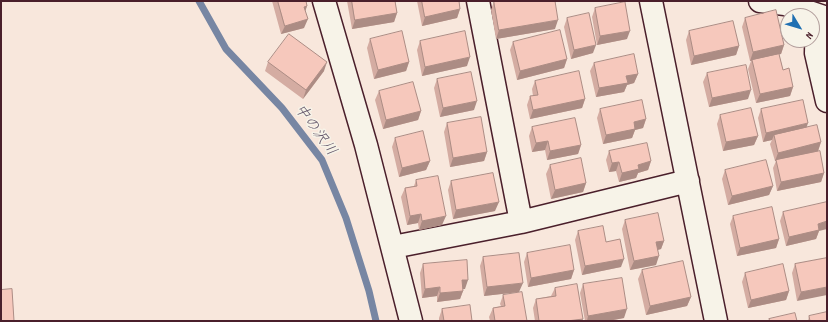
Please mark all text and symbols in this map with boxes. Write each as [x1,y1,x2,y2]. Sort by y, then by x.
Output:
north arrow [780,8,820,48]
text: N [801,28,817,42]
water label: 中の沢川 [289,101,339,161]

